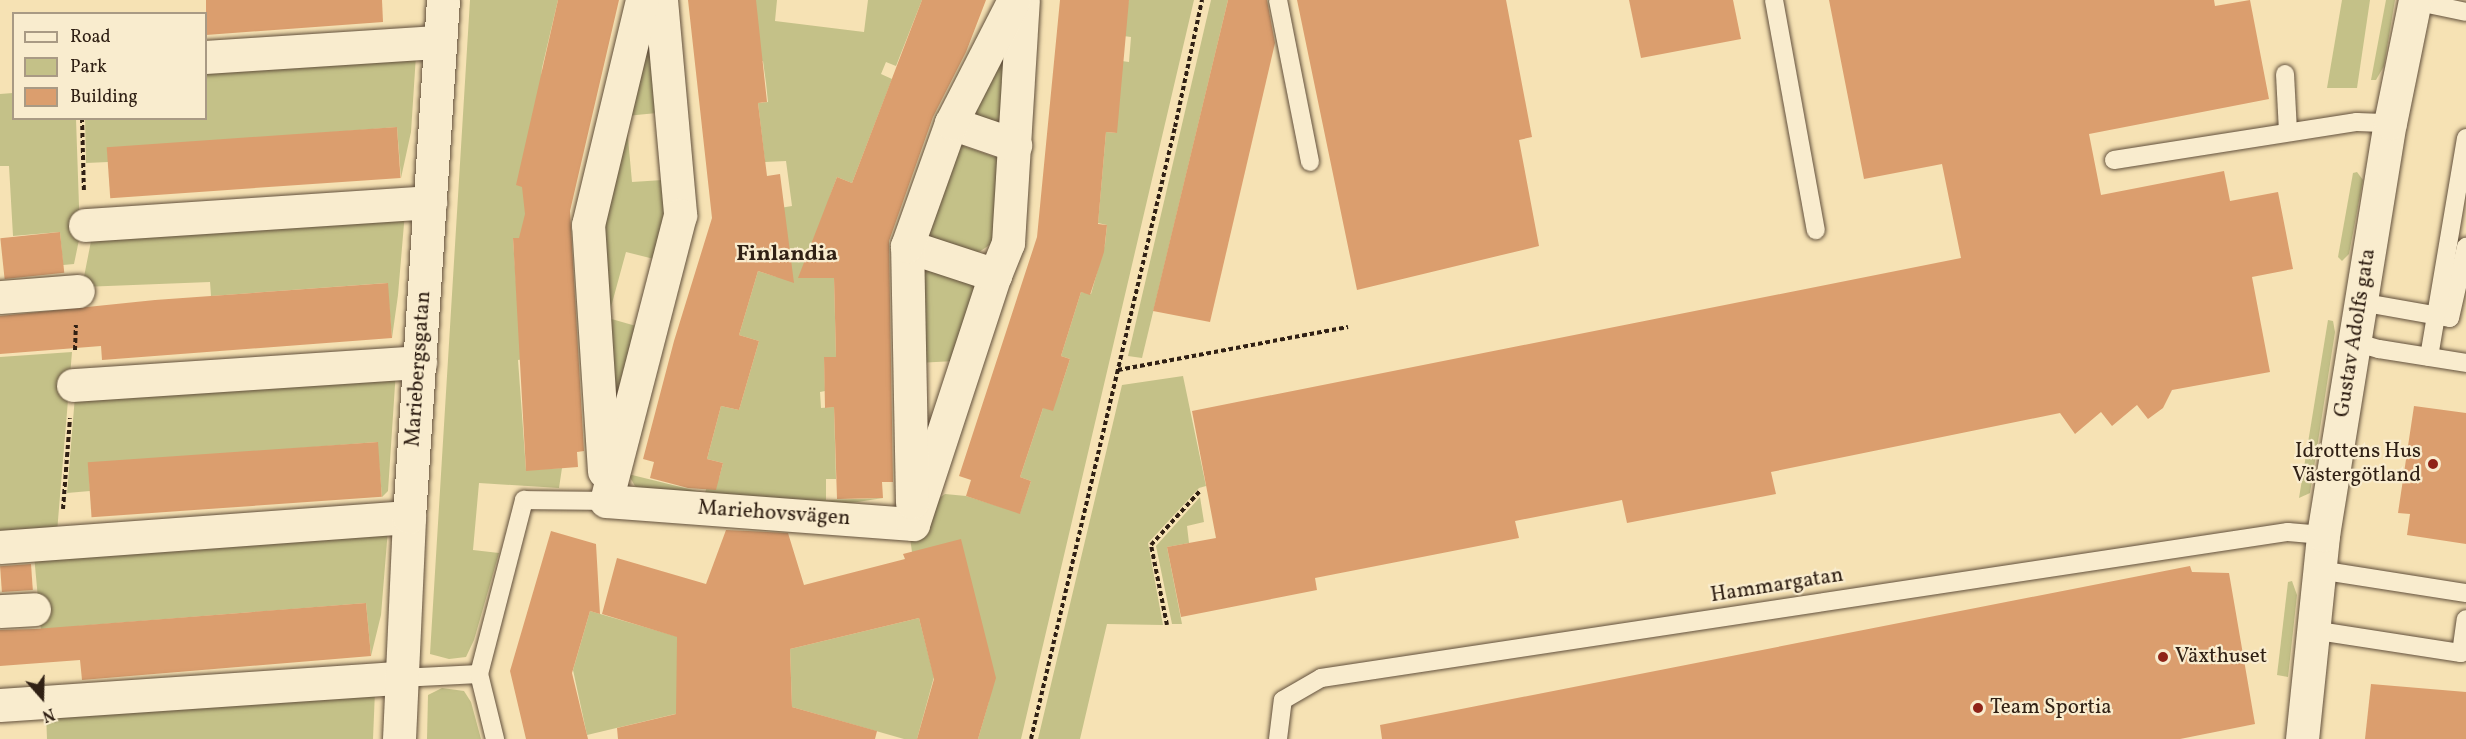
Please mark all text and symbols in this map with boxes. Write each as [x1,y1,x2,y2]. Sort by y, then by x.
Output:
legend [12,12,207,120]
text: Road [70,25,111,50]
text: Park [70,55,107,80]
text: Building [70,85,138,110]
district label: Finlandia [736,242,838,268]
street label: Gustav Adolfs gata [2330,246,2382,420]
street label: Mariebergsgatan [401,290,437,448]
place label: Idrottens Hus Västergötland [2292,439,2421,489]
marker: Idrottens Hus Västergötland [2426,457,2440,471]
street label: Mariehovsvägen [697,496,851,532]
street label: Hammargatan [1709,563,1845,609]
place label: Växthuset [2175,644,2267,670]
marker: Växthuset [2156,650,2170,664]
north arrow [12,667,72,727]
place label: Team Sportia [1990,695,2112,721]
marker: Team Sportia [1971,701,1985,715]
text: N [39,702,57,726]

